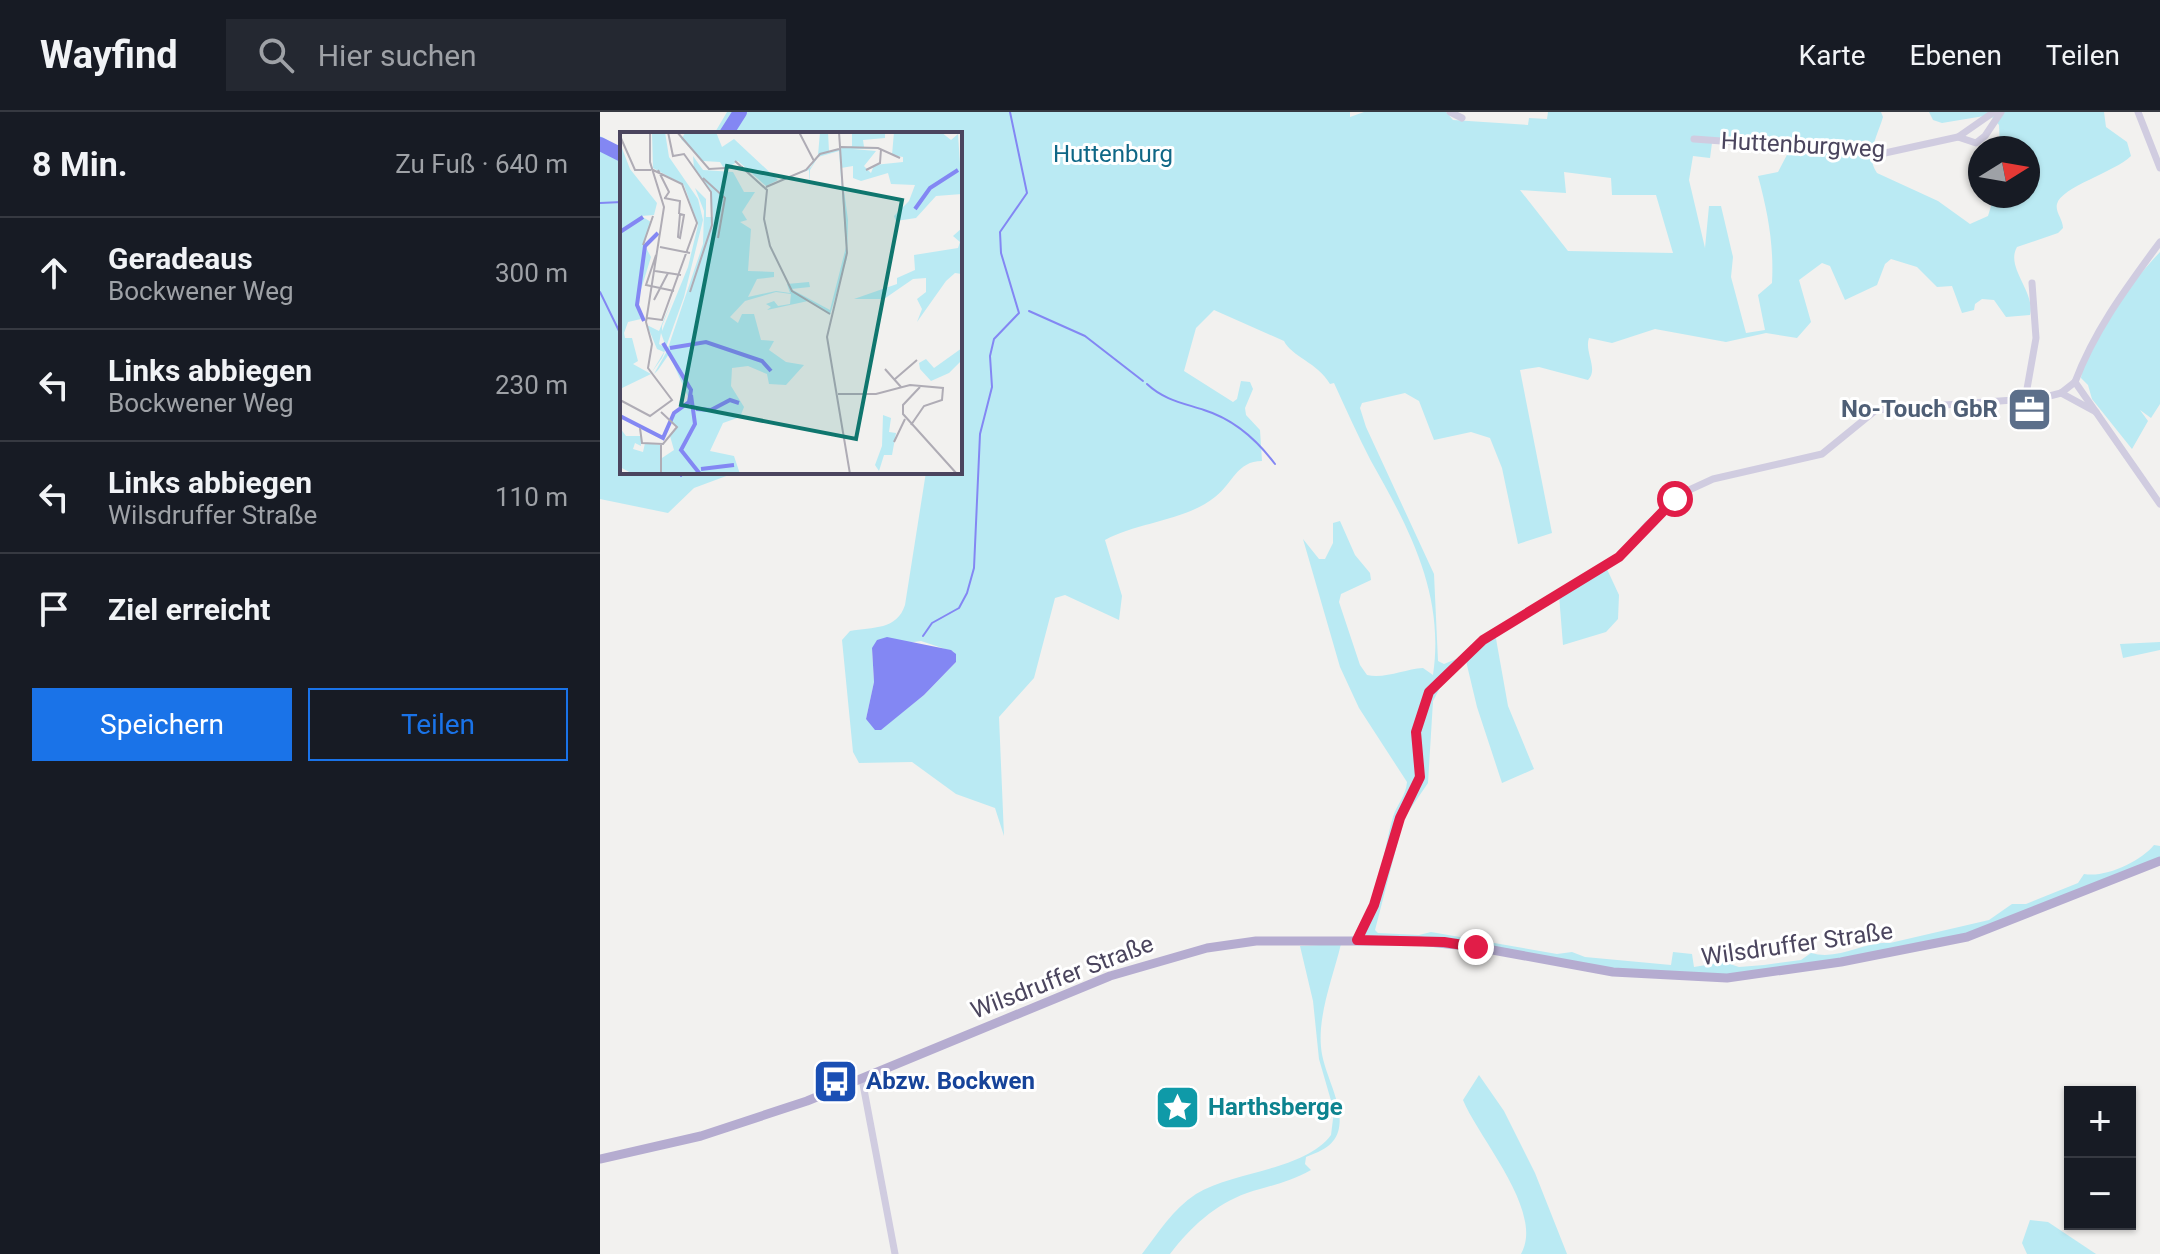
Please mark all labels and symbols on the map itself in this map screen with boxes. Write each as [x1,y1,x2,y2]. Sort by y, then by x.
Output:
street label: Huttenburgweg [1720,127,1886,163]
inset map [620,132,962,474]
north arrow [1968,136,2040,208]
park label: Huttenburg [1053,140,1173,168]
office icon: No-Touch GbR [2005,385,2053,433]
place label: No-Touch GbR [1841,395,1998,423]
route start [1657,481,1693,517]
street label: Wilsdruffer Straße [1699,917,1895,971]
street label: Wilsdruffer Straße [967,929,1157,1025]
route end [1458,929,1494,965]
bus stop icon: Abzw. Bockwen [811,1057,859,1105]
place label: Abzw. Bockwen [866,1067,1035,1095]
place icon: Harthsberge [1153,1083,1201,1131]
place label: Harthsberge [1208,1093,1343,1121]

